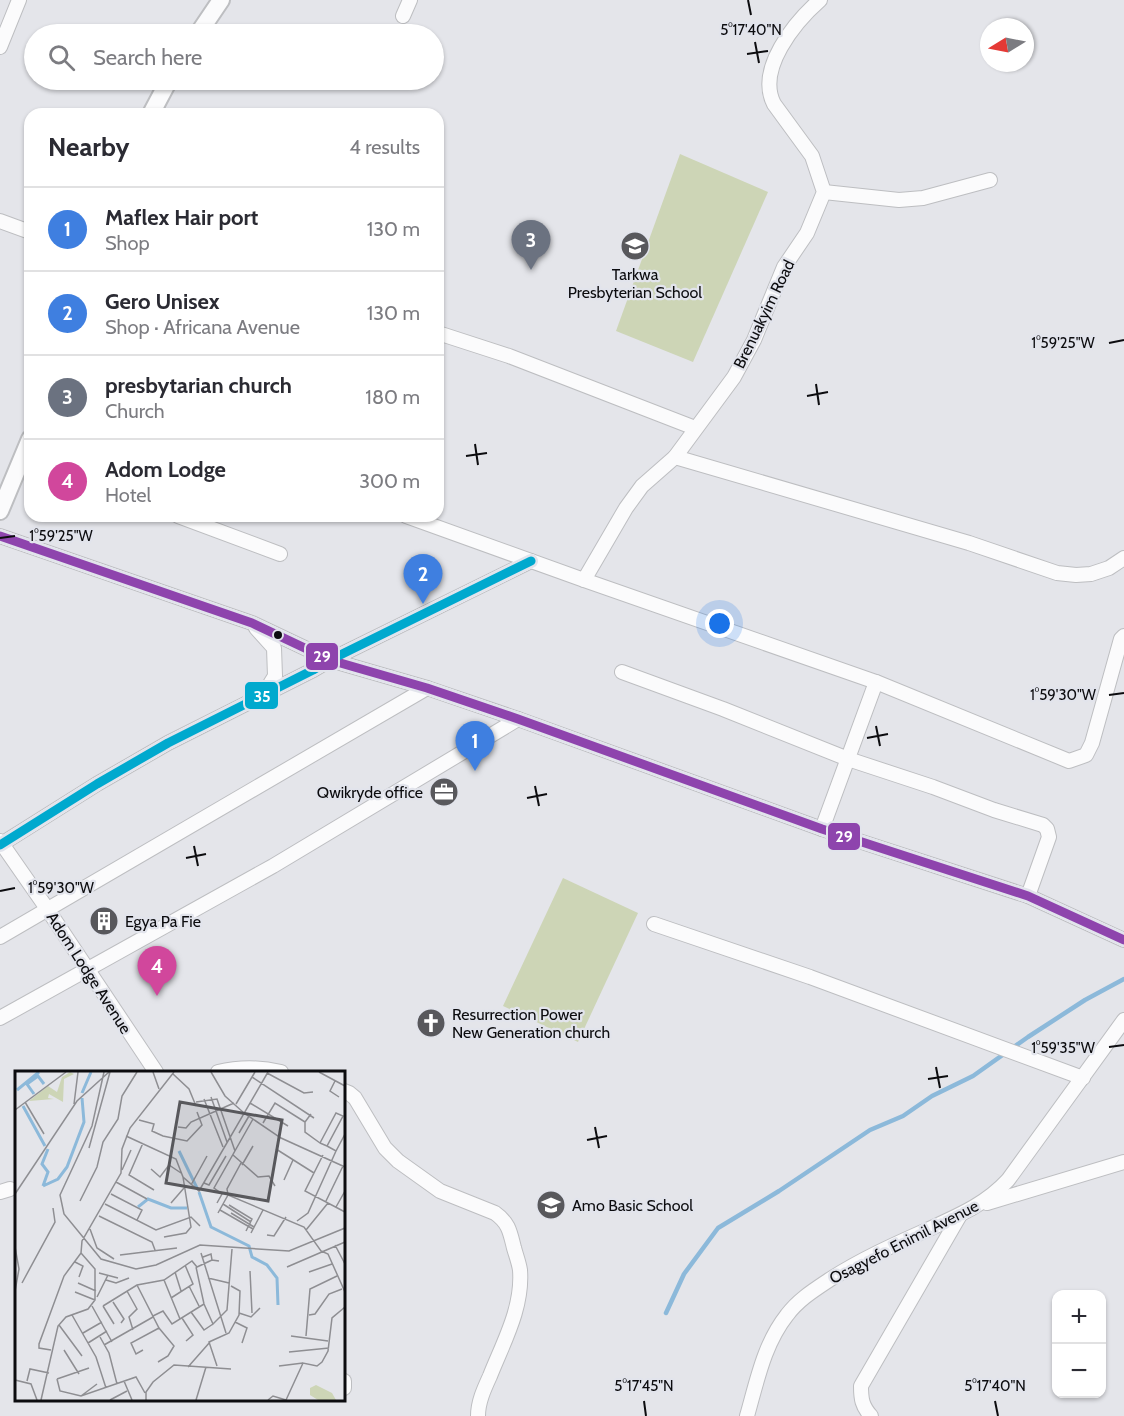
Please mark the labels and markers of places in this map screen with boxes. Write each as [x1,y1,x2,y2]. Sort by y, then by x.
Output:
pin: 3 [512,220,550,270]
school or university icon: Tarkwa Presbyterian School [619,230,651,262]
place label: Tarkwa Presbyterian School [568,265,702,302]
pin: 2 [404,554,442,604]
unlabelled marker [272,629,284,641]
pin: 1 [456,722,494,771]
office icon: Qwikryde office [428,776,460,808]
place label: Qwikryde office [317,783,423,802]
building icon: Egya Pa Fie [88,905,120,937]
place label: Egya Pa Fie [125,912,201,931]
pin: 4 [138,946,176,996]
place label: Resurrection Power New Generation church [452,1005,610,1042]
church icon: Resurrection Power New Generation church [415,1007,447,1039]
school or university icon: Amo Basic School [535,1189,567,1221]
place label: Amo Basic School [572,1196,693,1215]

